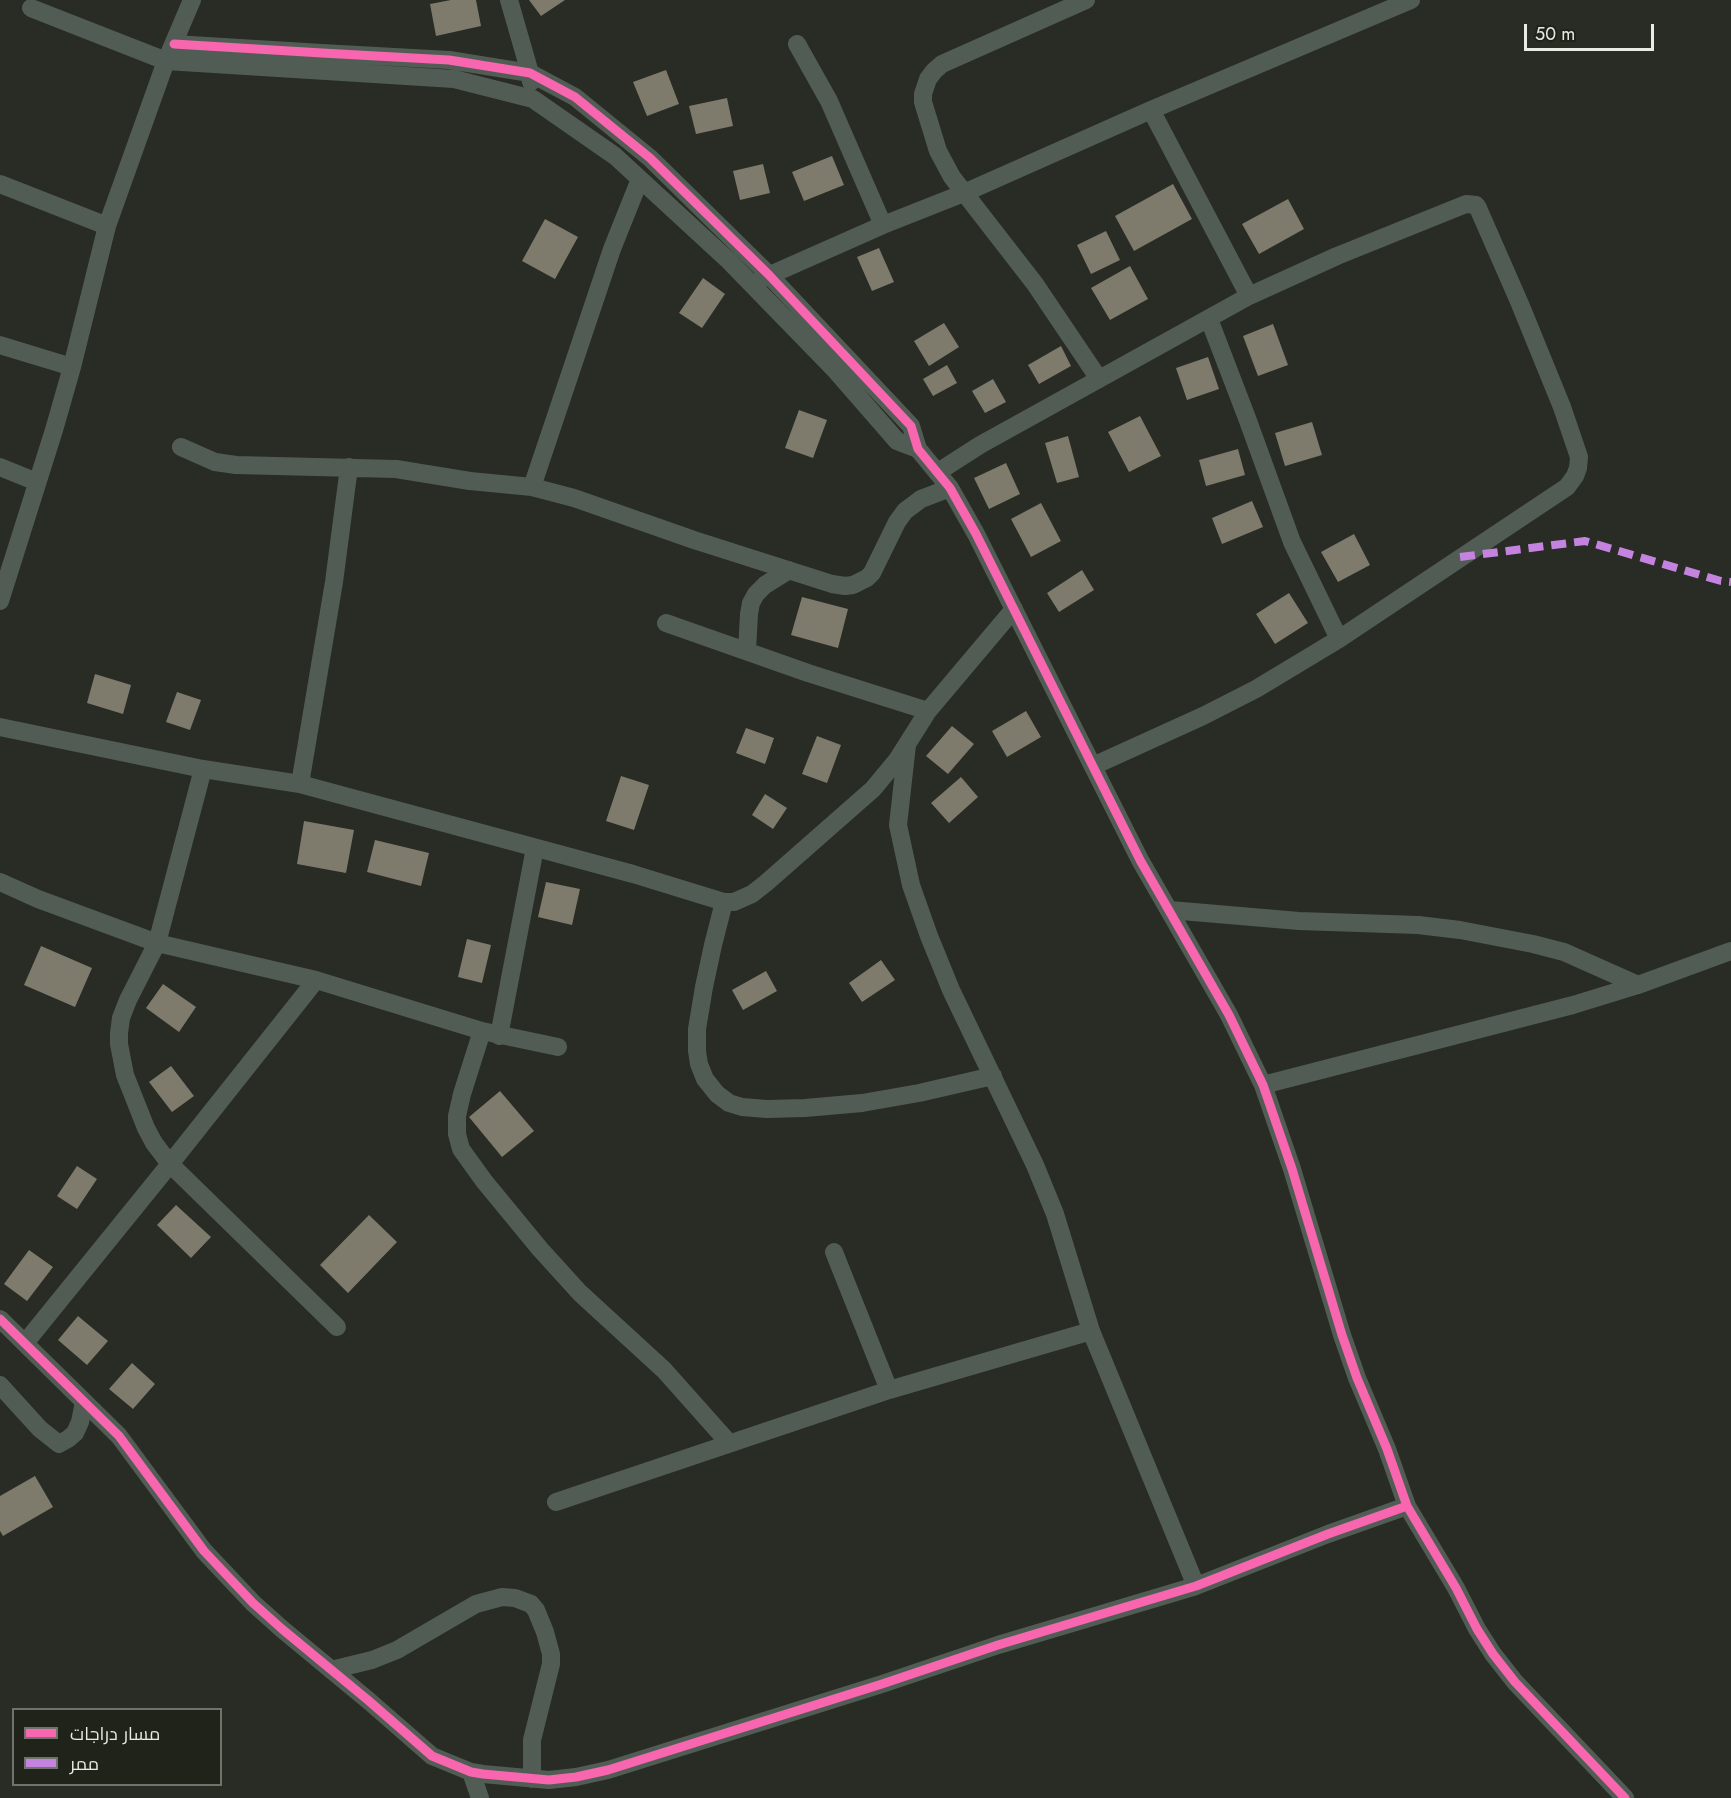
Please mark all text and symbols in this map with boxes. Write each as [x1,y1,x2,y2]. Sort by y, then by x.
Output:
scale bar [1527,12,1658,50]
text: 50 m [1535,21,1575,47]
legend [12,1708,222,1786]
text: مسار دراجات [70,1721,160,1747]
text: ممر [70,1751,99,1777]

